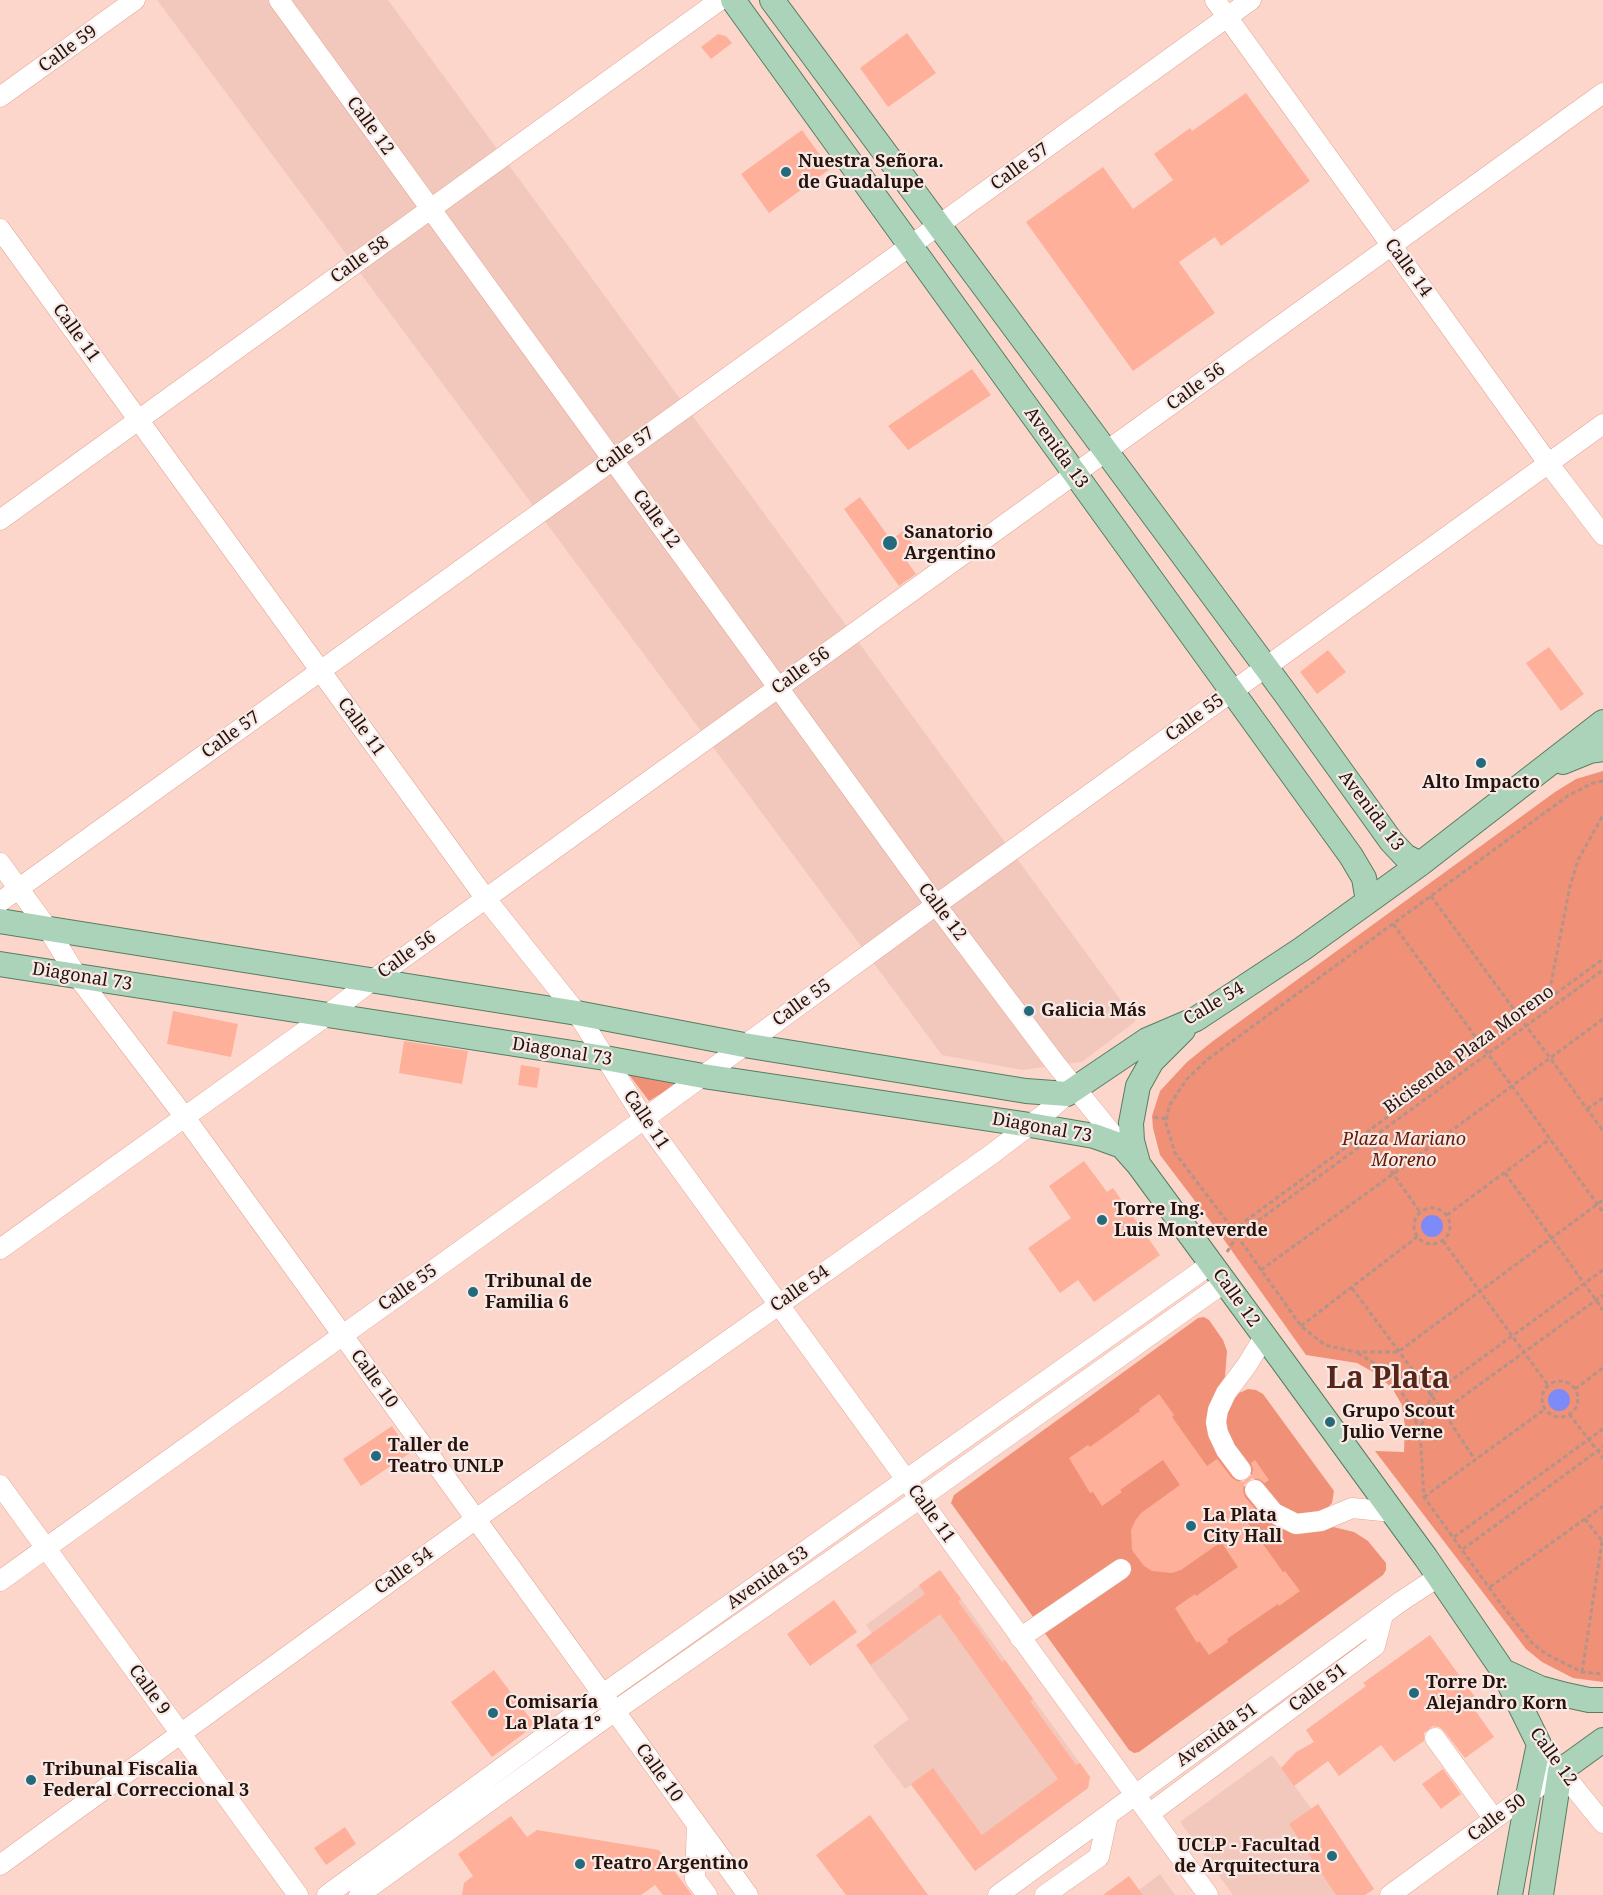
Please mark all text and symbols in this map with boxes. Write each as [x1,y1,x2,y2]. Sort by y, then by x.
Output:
street label: Calle 59 [35,21,101,77]
street label: Calle 12 [342,93,398,159]
street label: Calle 57 [987,139,1053,195]
place label: Nuestra Señora. de Guadalupe [798,151,944,194]
marker: Nuestra Señora. de Guadalupe [779,165,793,179]
street label: Calle 58 [327,232,393,288]
street label: Calle 14 [1380,235,1436,301]
street label: Calle 11 [48,300,104,366]
street label: Calle 56 [1163,359,1229,415]
street label: Avenida 13 [1019,403,1093,493]
street label: Calle 57 [592,423,658,479]
street label: Calle 12 [628,486,684,552]
place label: Sanatorio Argentino [904,522,996,564]
marker: Sanatorio Argentino [881,534,899,552]
street label: Calle 56 [768,643,834,699]
street label: Calle 55 [1162,690,1228,746]
street label: Calle 11 [333,694,389,760]
street label: Calle 57 [198,707,264,763]
marker: Alto Impacto [1474,756,1488,770]
street label: Avenida 13 [1334,767,1408,855]
place label: Alto Impacto [1422,772,1540,794]
street label: Calle 12 [913,879,971,945]
street label: Calle 56 [374,927,440,983]
street label: Diagonal 73 [30,958,134,996]
street label: Calle 55 [769,975,835,1031]
street label: Calle 54 [1180,978,1248,1030]
street label: Bicisenda Plaza Moreno [1380,981,1558,1119]
place label: Galicia Más [1041,1000,1146,1022]
marker: Galicia Más [1022,1004,1036,1018]
street label: Diagonal 73 [510,1033,614,1071]
street label: Calle 11 [618,1086,674,1154]
street label: Diagonal 73 [990,1109,1094,1147]
park label: Plaza Mariano Moreno [1342,1129,1466,1172]
place label: Torre Ing. Luis Monteverde [1114,1199,1268,1242]
marker: Torre Ing. Luis Monteverde [1095,1213,1109,1227]
street label: Calle 55 [374,1260,442,1316]
street label: Calle 54 [766,1261,834,1317]
street label: Calle 12 [1208,1265,1264,1331]
place label: Tribunal de Familia 6 [485,1271,592,1314]
marker: Tribunal de Familia 6 [466,1285,480,1299]
street label: Calle 10 [346,1346,402,1412]
district label: La Plata [1326,1361,1450,1397]
place label: Grupo Scout Julio Verne [1342,1401,1455,1444]
marker: Grupo Scout Julio Verne [1323,1415,1337,1429]
place label: Taller de Teatro UNLP [388,1435,503,1478]
marker: Taller de Teatro UNLP [369,1449,383,1463]
street label: Calle 11 [903,1481,959,1547]
place label: La Plata City Hall [1203,1505,1282,1547]
marker: La Plata City Hall [1184,1519,1198,1533]
street label: Avenida 53 [723,1542,813,1614]
street label: Calle 54 [371,1543,437,1599]
street label: Calle 51 [1285,1659,1351,1717]
street label: Calle 9 [124,1661,174,1719]
place label: Torre Dr. Alejandro Korn [1426,1672,1567,1714]
marker: Torre Dr. Alejandro Korn [1407,1686,1421,1700]
place label: Comisaría La Plata 1° [505,1692,601,1734]
street label: Avenida 51 [1172,1698,1262,1772]
marker: Comisaría La Plata 1° [486,1706,500,1720]
street label: Calle 12 [1525,1724,1581,1790]
street label: Calle 10 [631,1740,687,1806]
place label: Tribunal Fiscalia Federal Correccional 3 [43,1759,249,1802]
marker: Tribunal Fiscalia Federal Correccional 3 [24,1773,38,1787]
street label: Calle 50 [1464,1790,1530,1846]
place label: UCLP - Facultad de Arquitectura [1174,1835,1320,1878]
marker: UCLP - Facultad de Arquitectura [1325,1849,1339,1863]
place label: Teatro Argentino [592,1853,749,1875]
marker: Teatro Argentino [573,1857,587,1871]

